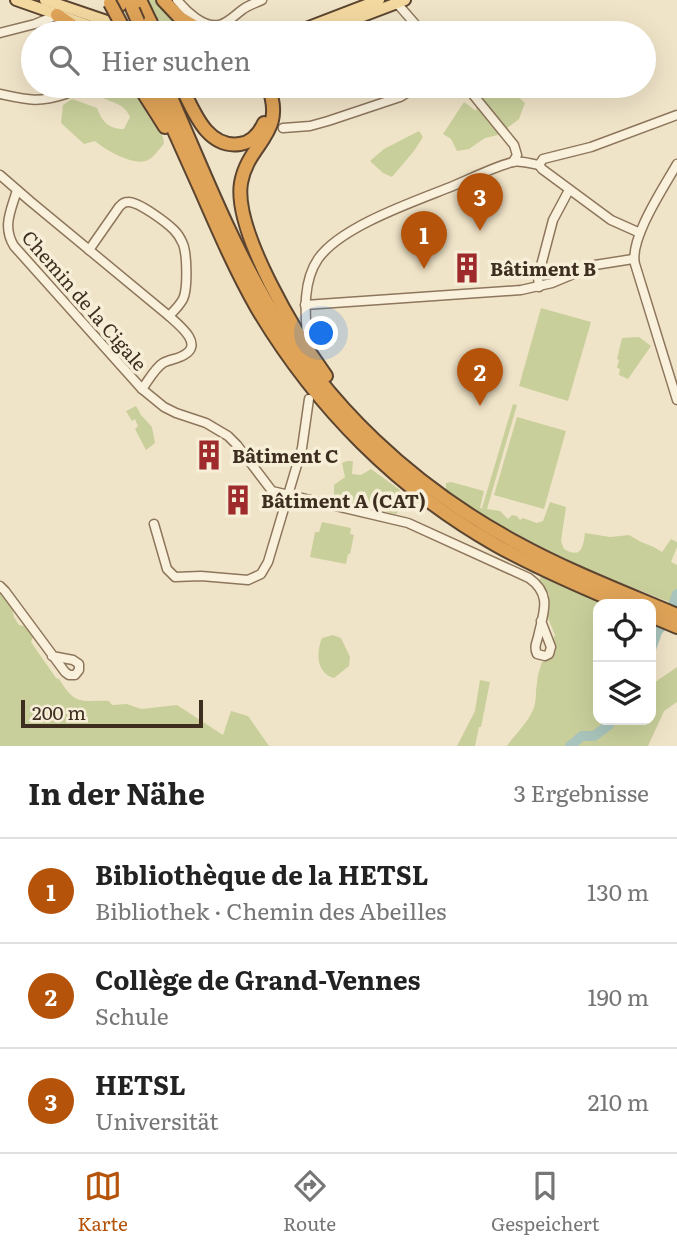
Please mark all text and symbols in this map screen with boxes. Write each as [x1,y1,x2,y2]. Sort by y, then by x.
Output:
search box [21,21,656,98]
text: Hier suchen [101,40,251,79]
icon: search [45,41,83,79]
pin: 3 [457,173,503,231]
pin: 1 [401,211,447,269]
street label: Chemin de la Cigale [16,224,154,377]
building icon: Bâtiment B [450,251,484,285]
place label: Bâtiment B [490,254,596,282]
your location [304,316,338,350]
pin: 2 [457,348,503,406]
building icon: Bâtiment C [192,438,226,472]
place label: Bâtiment C [232,441,339,469]
building icon: Bâtiment A (CAT) [221,483,255,517]
place label: Bâtiment A (CAT) [261,486,426,514]
map controls [593,599,656,725]
button: locate [593,599,656,662]
button: layers [593,662,656,725]
scale bar [21,697,203,729]
text: 200 m [32,698,86,726]
text: In der Nähe [28,770,205,814]
text: 3 Ergebnisse [513,775,649,809]
text: Bibliothèque de la HETSL [95,854,429,893]
text: 1 [46,874,56,908]
text: 130 m [587,874,649,908]
text: Bibliothek · Chemin des Abeilles [95,893,446,927]
text: Collège de Grand-Vennes [95,959,420,998]
text: 2 [45,979,57,1013]
text: 190 m [587,979,649,1013]
text: Schule [95,998,169,1032]
text: HETSL [95,1064,186,1103]
text: 3 [45,1084,57,1118]
text: 210 m [588,1084,649,1118]
text: Universität [95,1103,218,1137]
tab: Karte [77,1167,128,1237]
tab: Route [283,1167,336,1237]
tab: Gespeichert [491,1167,600,1237]

